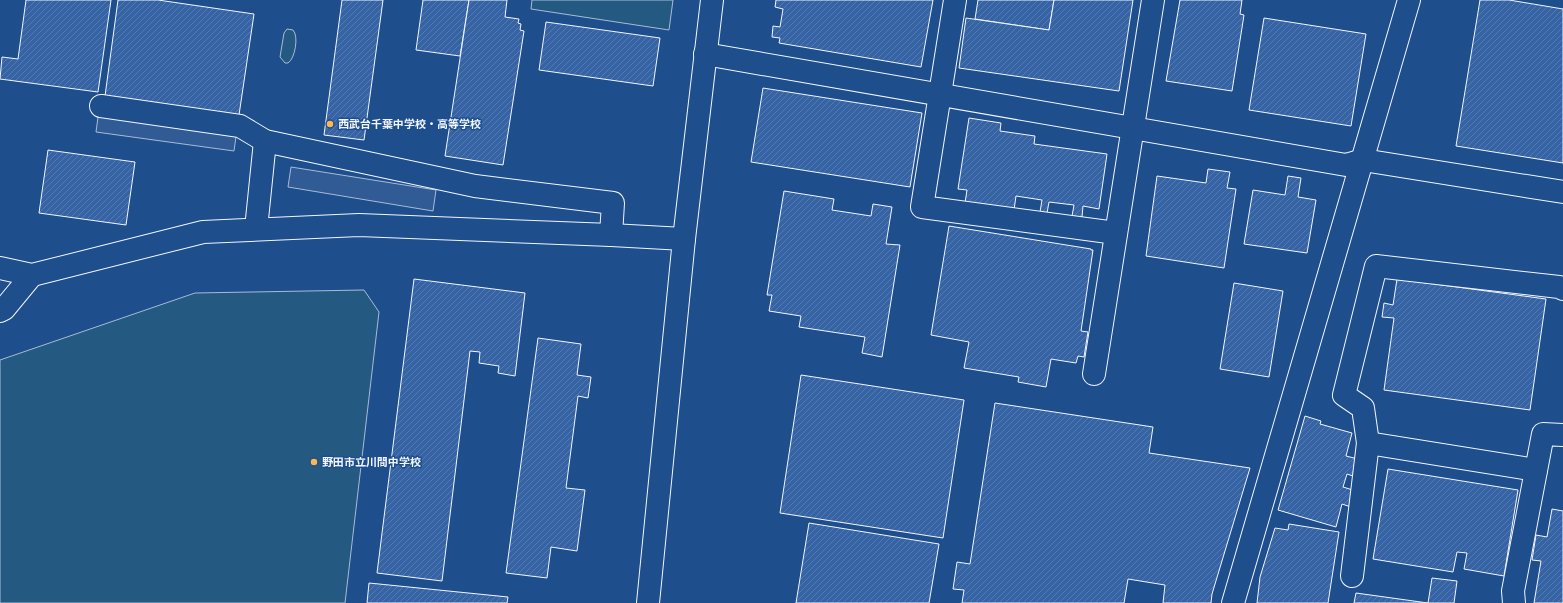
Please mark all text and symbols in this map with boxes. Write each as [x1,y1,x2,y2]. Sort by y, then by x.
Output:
place label: 西武台千葉中学校・高等学校 [338,118,481,130]
marker: 西武台千葉中学校・高等学校 [325,119,335,129]
place label: 野田市立川間中学校 [322,456,421,468]
marker: 野田市立川間中学校 [309,457,319,467]

